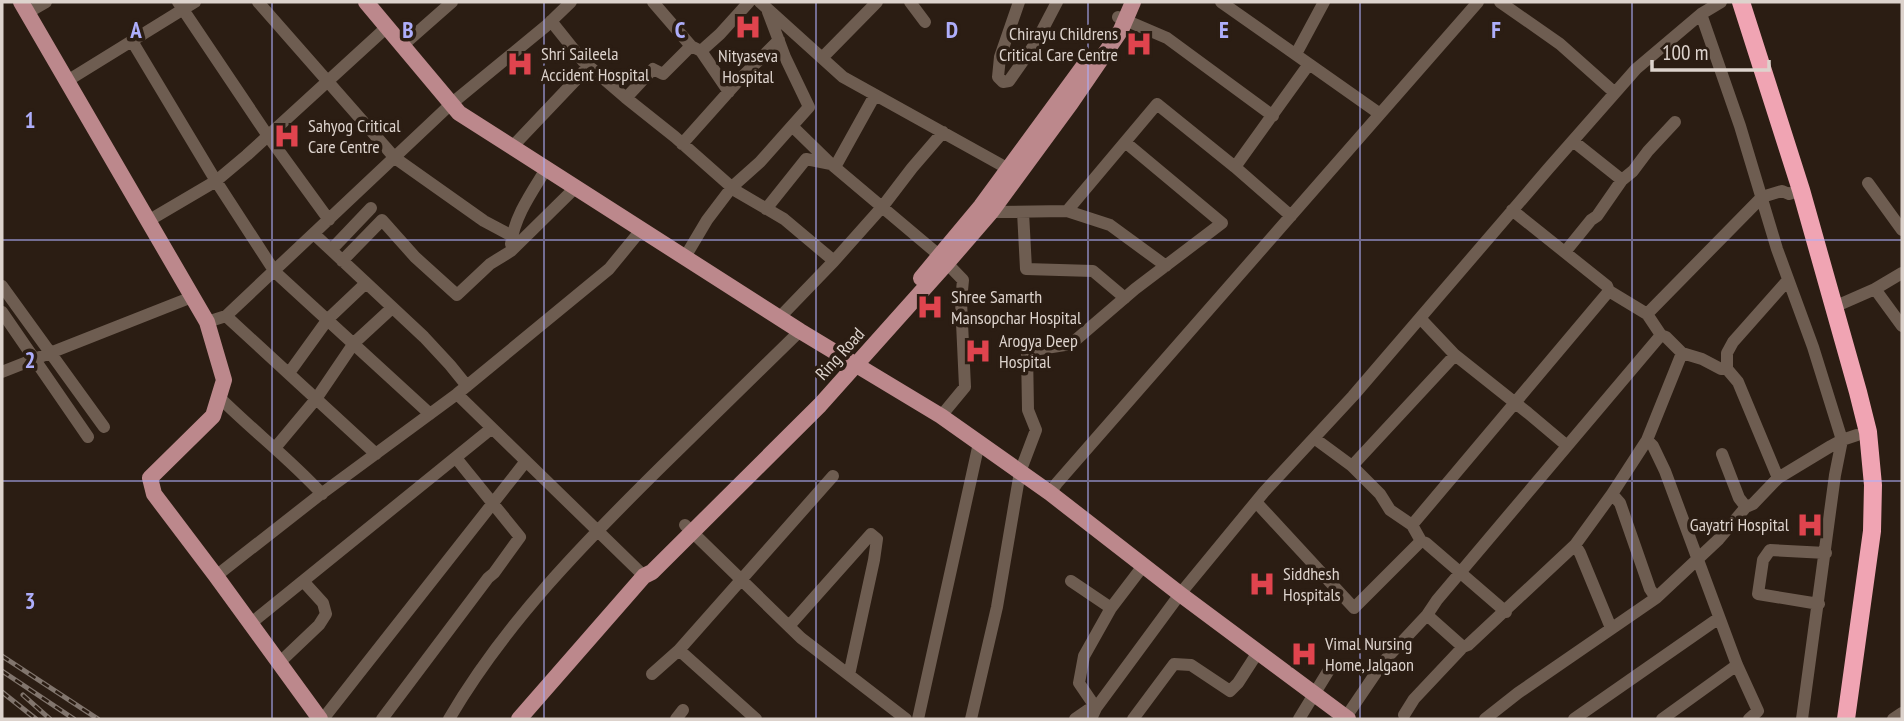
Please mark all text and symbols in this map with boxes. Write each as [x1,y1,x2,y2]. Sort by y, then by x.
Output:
hospital icon: Nityaseva Hospital [733,12,763,42]
text: A [129,15,142,44]
text: B [402,15,414,44]
text: C [675,15,686,44]
text: D [946,15,958,44]
text: E [1219,15,1229,44]
text: F [1491,15,1501,44]
place label: Chirayu Childrens Critical Care Centre [999,22,1118,66]
scale bar [1652,28,1769,72]
hospital icon: Chirayu Childrens Critical Care Centre [1124,29,1154,59]
text: 100 m [1662,39,1708,66]
place label: Shri Saileela Accident Hospital [541,42,650,86]
place label: Nityaseva Hospital [718,44,778,88]
hospital icon: Shri Saileela Accident Hospital [505,49,535,79]
text: 1 [25,105,36,134]
place label: Sahyog Critical Care Centre [308,114,401,158]
hospital icon: Sahyog Critical Care Centre [272,121,302,151]
place label: Shree Samarth Mansopchar Hospital [951,285,1082,329]
hospital icon: Shree Samarth Mansopchar Hospital [915,292,945,322]
street label: Ring Road [810,323,869,385]
place label: Arogya Deep Hospital [999,329,1078,373]
hospital icon: Arogya Deep Hospital [963,336,993,366]
text: 2 [25,345,36,374]
hospital icon: Gayatri Hospital [1795,510,1825,540]
place label: Gayatri Hospital [1690,513,1790,536]
place label: Siddhesh Hospitals [1283,562,1341,606]
hospital icon: Siddhesh Hospitals [1247,569,1277,599]
text: 3 [25,586,36,615]
place label: Vimal Nursing Home, Jalgaon [1324,632,1414,676]
hospital icon: Vimal Nursing Home, Jalgaon [1289,639,1319,669]

